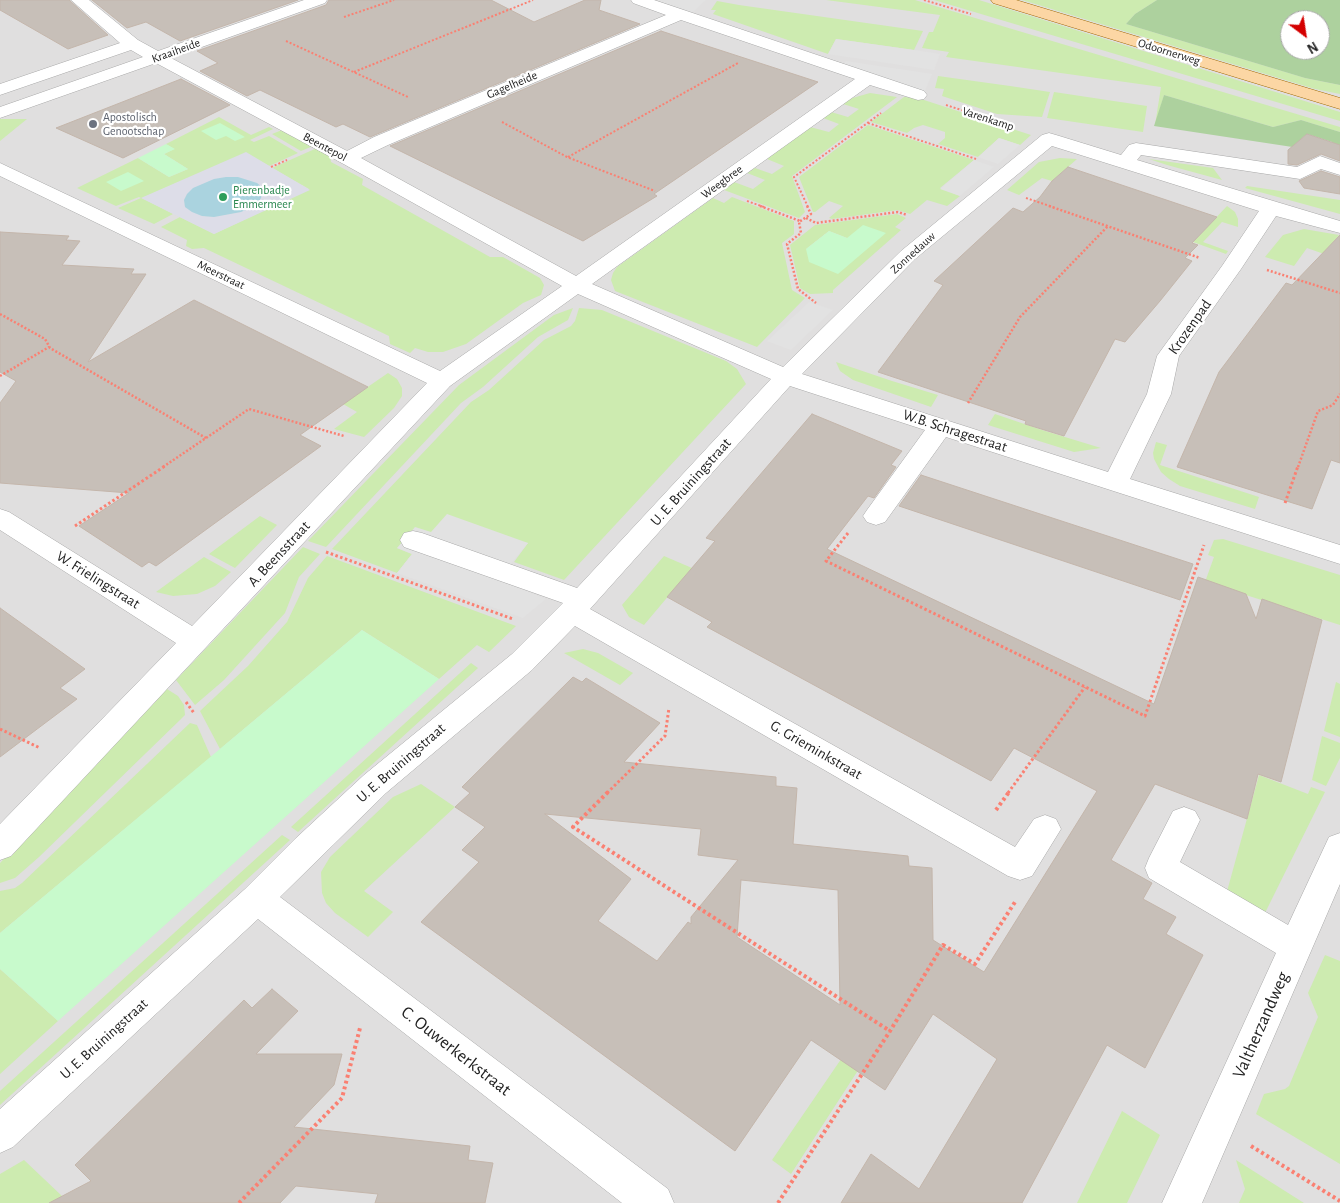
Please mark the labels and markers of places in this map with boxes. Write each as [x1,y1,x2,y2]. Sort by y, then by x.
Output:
place label: Apostolisch Genootschap [103,110,164,138]
marker: Apostolisch Genootschap [87,118,99,130]
place label: Pierenbadje Emmermeer [233,183,292,211]
marker: Pierenbadje Emmermeer [217,191,229,203]

